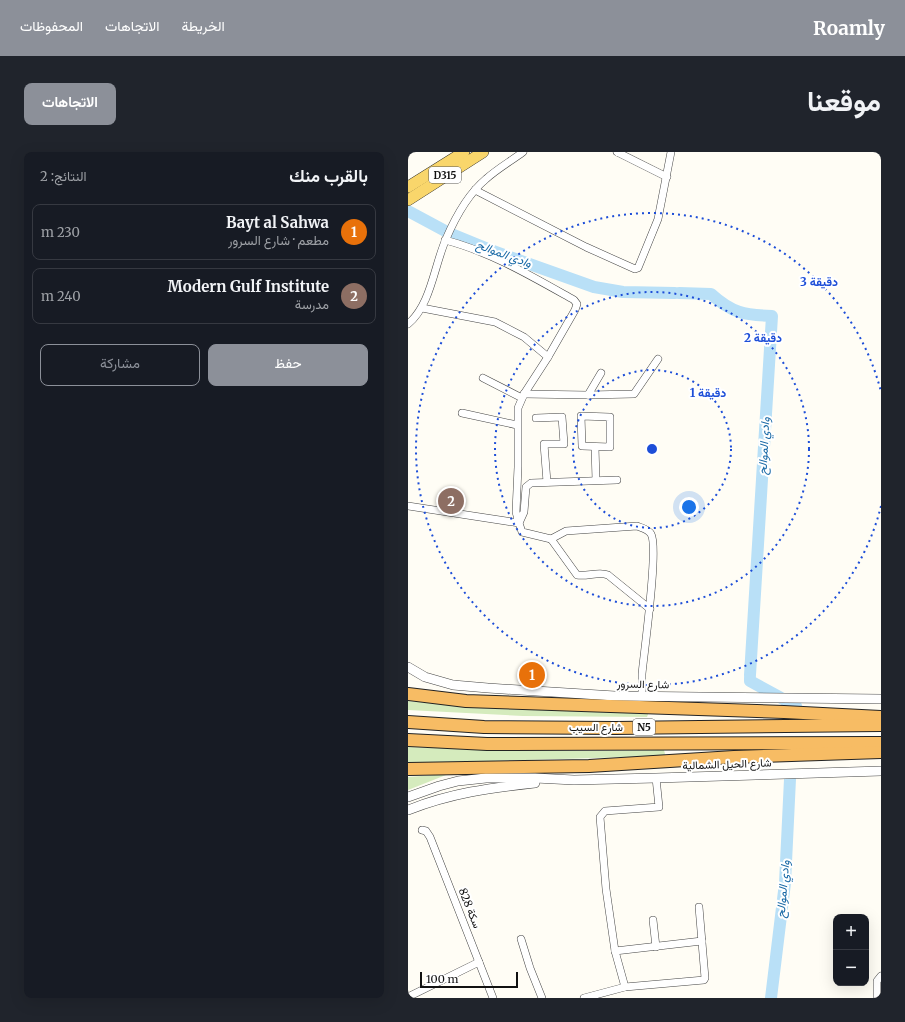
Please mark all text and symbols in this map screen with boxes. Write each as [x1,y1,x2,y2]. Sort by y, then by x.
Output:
text: Roamly [813,16,885,40]
text: المحفوظات [20,17,83,35]
text: الاتجاهات [105,17,159,35]
text: الخريطة [181,17,225,35]
button: الاتجاهات [24,83,116,125]
text: موقعنا [807,83,881,119]
text: بالقرب منك [289,165,368,187]
road number: D315 [429,167,461,183]
text: النتائج: 2 [40,168,87,185]
text: Bayt al Sahwa [226,213,329,232]
text: 230 m [41,224,80,241]
text: 1 [351,224,357,241]
text: مطعم · شارع السرور [228,232,329,249]
water label: وادي الموالح [473,237,535,274]
text: 3 دقيقة [800,274,838,289]
text: Modern Gulf Institute [168,277,329,296]
text: 240 m [41,288,81,305]
text: 2 [350,288,358,305]
text: مدرسة [295,296,329,313]
text: 2 دقيقة [744,330,782,345]
button: مشاركة [40,344,200,386]
button: حفظ [208,344,368,386]
text: 1 دقيقة [690,385,726,400]
water label: وادي الموالح [754,416,776,475]
centre of rings [645,442,659,456]
pin: 2 [438,486,464,516]
your location [679,497,699,517]
pin: 1 [519,660,545,690]
street label: شارع السرور [616,677,670,692]
road number: N5 [633,719,655,735]
street label: شارع السيب [569,720,623,735]
street label: شارع الحيل الشمالية [682,755,772,774]
water label: وادي الموالح [773,859,796,919]
street label: سكة 828 [456,886,484,930]
map controls [833,914,869,986]
button: + [833,914,869,950]
button: − [833,950,869,986]
scale bar [420,970,518,989]
text: 100 m [426,972,458,986]

